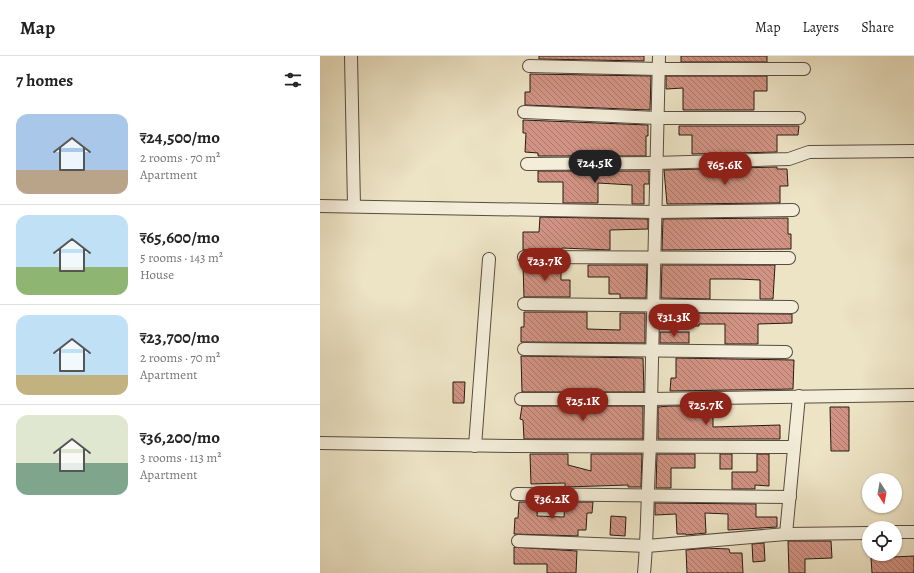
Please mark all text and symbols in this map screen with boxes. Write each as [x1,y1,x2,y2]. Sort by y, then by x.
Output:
text: Map [20,15,55,41]
text: Map [755,18,781,37]
text: Layers [803,18,839,37]
text: Share [861,18,894,37]
text: 7 homes [16,69,73,92]
icon: filters [282,69,304,91]
text: ₹24,500/mo [140,126,220,149]
icon: home [48,130,96,178]
text: 2 rooms · 70 m² [140,149,220,166]
pin: ₹24.5K [562,150,628,184]
pin: ₹65.6K [692,152,758,186]
text: ₹24.5K [578,154,612,171]
text: ₹65.6K [708,156,742,173]
text: Apartment [140,166,198,183]
text: ₹65,600/mo [140,226,220,249]
icon: home [48,231,96,279]
pin: ₹23.7K [512,248,578,282]
text: 5 rooms · 143 m² [140,249,223,266]
text: ₹23.7K [528,252,562,269]
text: House [140,266,174,283]
pin: ₹31.3K [641,304,707,338]
text: ₹31.3K [658,308,690,325]
text: ₹23,700/mo [140,326,219,349]
icon: home [48,331,96,379]
text: 2 rooms · 70 m² [140,349,220,366]
text: Apartment [140,366,198,383]
pin: ₹25.1K [550,388,616,422]
text: ₹25.1K [566,392,600,409]
pin: ₹25.7K [673,392,739,426]
text: ₹25.7K [689,396,723,413]
text: ₹36,200/mo [140,426,220,449]
icon: home [48,431,96,479]
text: 3 rooms · 113 m² [140,449,222,466]
text: Apartment [140,466,198,483]
north arrow [862,473,902,513]
map controls [862,473,902,561]
pin: ₹36.2K [519,486,585,520]
text: ₹36.2K [535,490,569,507]
button: locate [862,521,902,561]

